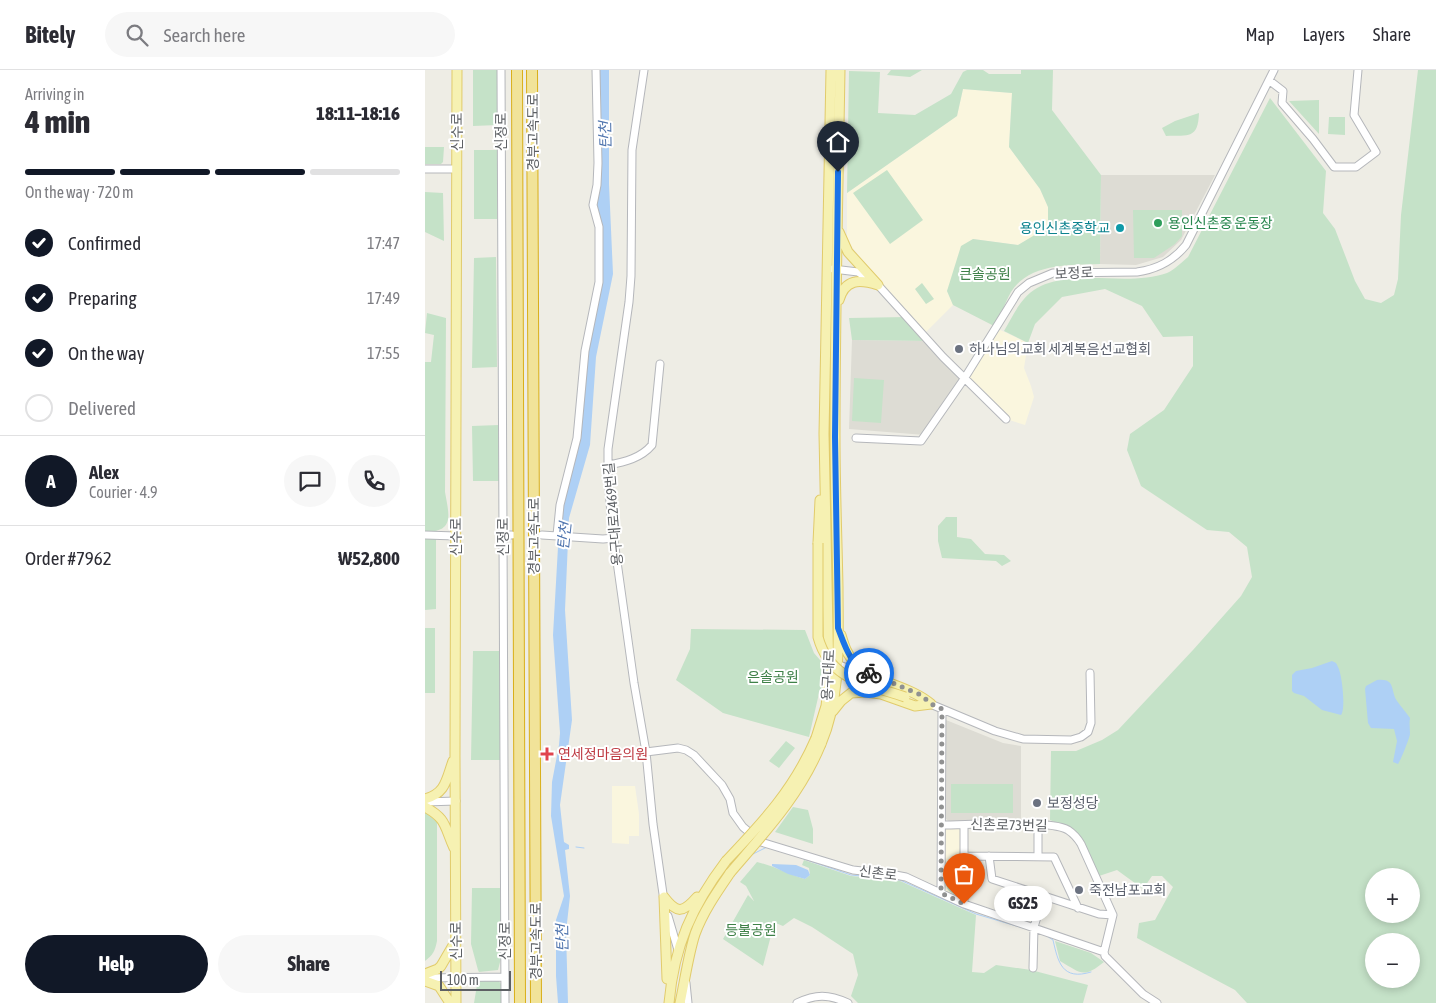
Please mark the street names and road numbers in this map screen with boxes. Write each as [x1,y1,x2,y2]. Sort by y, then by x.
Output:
street label: 경부고속도로 [525,93,541,171]
street label: 신수로 [449,113,465,151]
street label: 신정로 [493,113,509,151]
street label: 보정로 [1054,264,1094,282]
street label: 용구대로2469번길 [601,462,625,566]
street label: 경부고속도로 [526,497,542,575]
street label: 신수로 [448,518,464,556]
street label: 신정로 [495,518,511,556]
street label: 용구대로 [819,649,837,701]
street label: 신촌로73번길 [970,816,1048,834]
street label: 신촌로 [858,863,898,883]
street label: 경부고속도로 [528,902,544,980]
street label: 신수로 [448,922,464,960]
street label: 신정로 [497,922,513,960]

